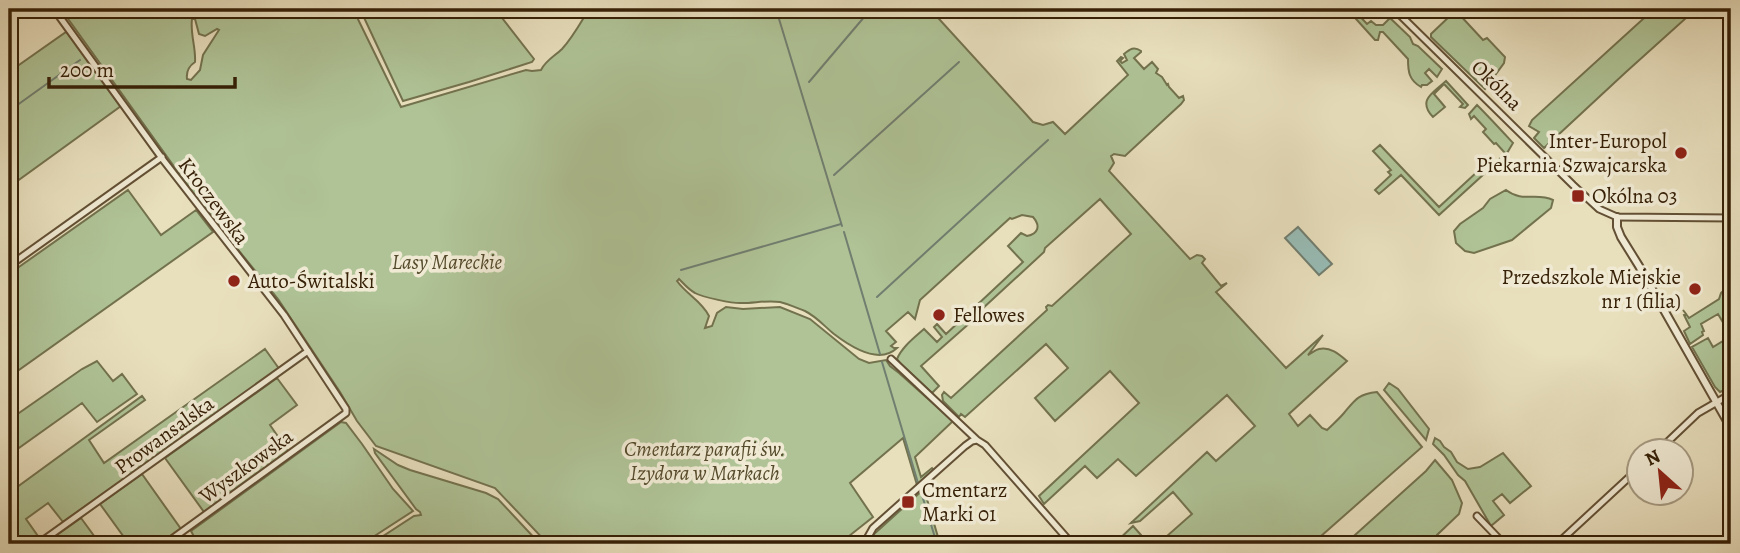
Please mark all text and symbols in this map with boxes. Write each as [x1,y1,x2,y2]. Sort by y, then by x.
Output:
scale bar [49,46,234,90]
street label: Okólna [1465,53,1529,117]
text: 200 m [60,56,114,84]
place label: Inter-Europol Piekarnia Szwajcarska [1476,127,1667,179]
marker: Inter-Europol Piekarnia Szwajcarska [1673,145,1689,161]
street label: Kroczewska [172,152,256,251]
place label: Okólna 03 [1592,182,1678,210]
marker: Okólna 03 [1570,188,1586,204]
park label: Lasy Mareckie [392,248,503,276]
place label: Przedszkole Miejskie nr 1 (filia) [1502,263,1681,315]
place label: Auto-Świtalski [247,267,375,295]
marker: Auto-Świtalski [226,273,242,289]
marker: Przedszkole Miejskie nr 1 (filia) [1687,281,1703,297]
place label: Fellowes [953,301,1025,329]
marker: Fellowes [931,307,947,323]
street label: Prowansalska [109,389,220,481]
street label: Wyszkowska [193,422,299,510]
park label: Cmentarz parafii św. Izydora w Markach [624,435,786,487]
north arrow [1624,438,1694,508]
text: N [1641,443,1665,472]
place label: Cmentarz Marki 01 [922,476,1008,528]
marker: Cmentarz Marki 01 [900,494,916,510]

